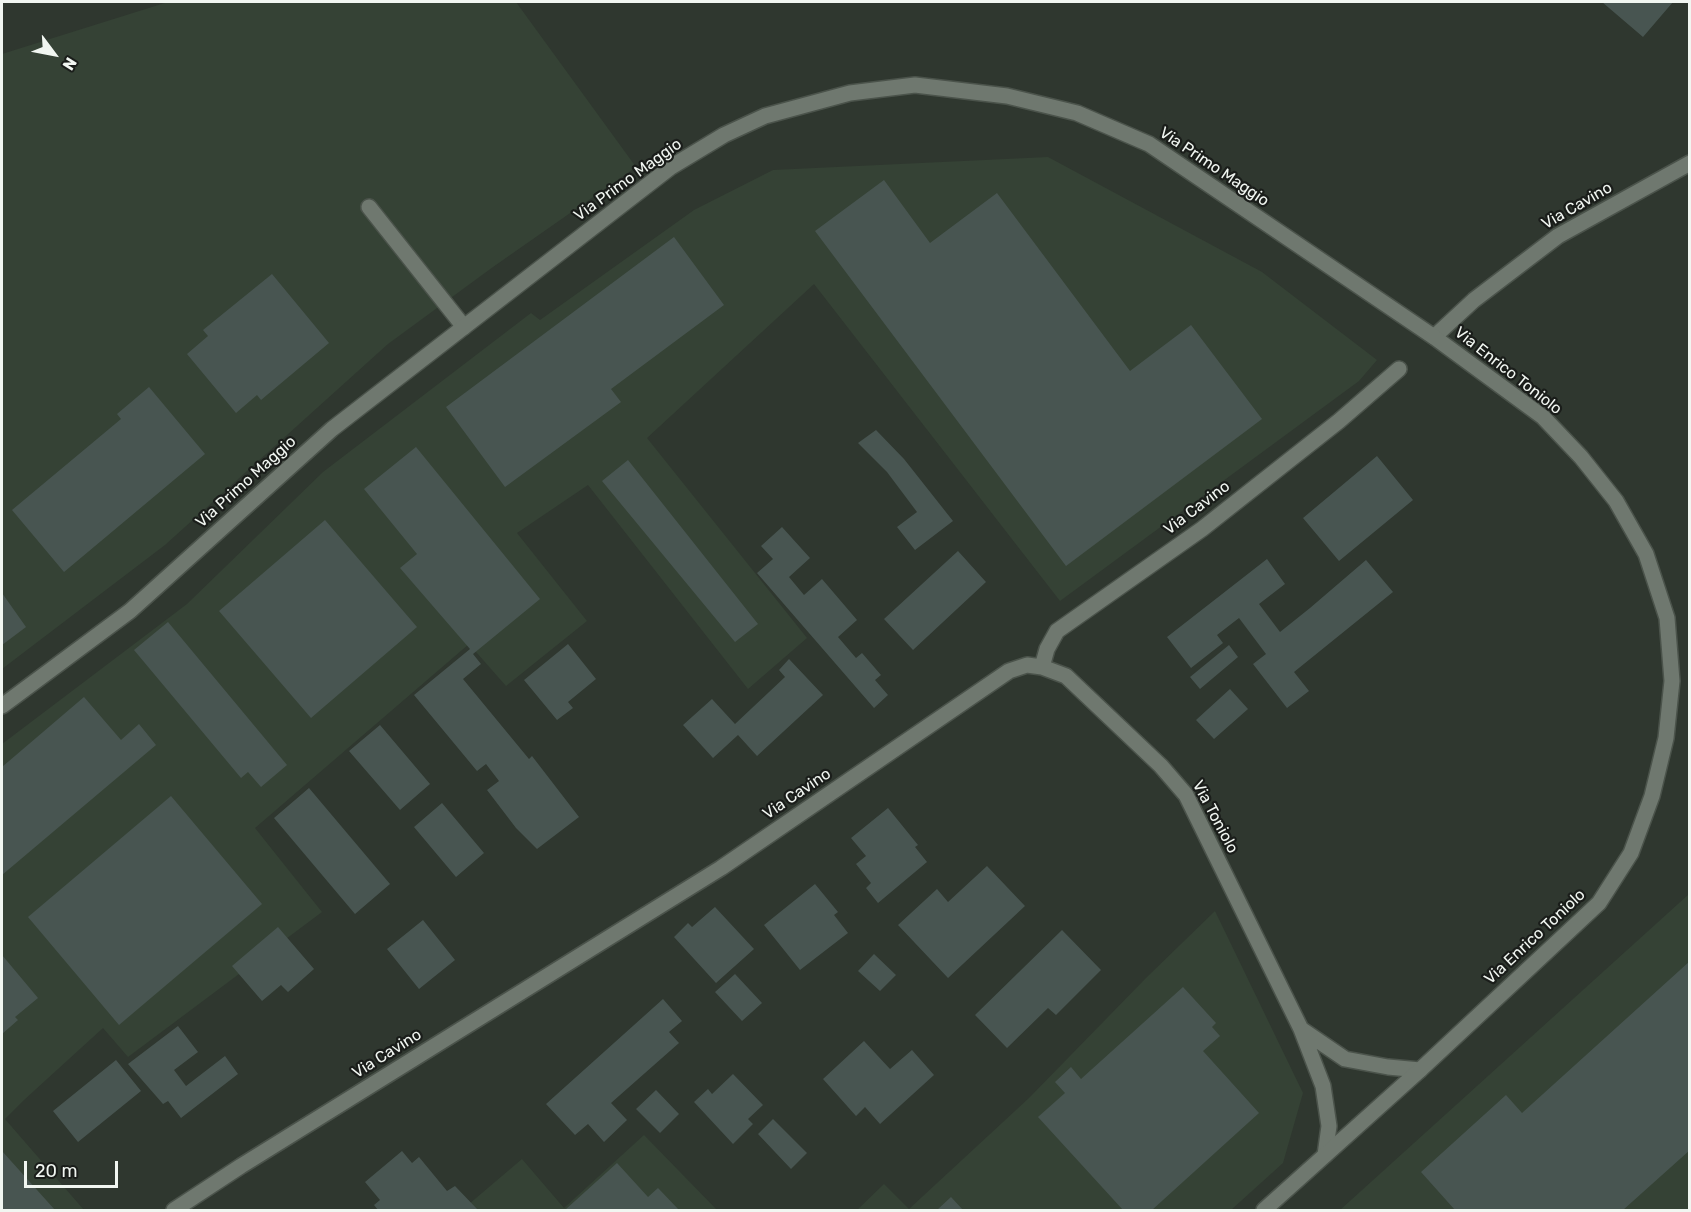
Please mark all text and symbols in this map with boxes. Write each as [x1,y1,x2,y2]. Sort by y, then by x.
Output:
north arrow [24,24,84,84]
text: N [59,54,81,74]
street label: Via Primo Maggio [1155,123,1273,211]
street label: Via Primo Maggio [570,135,686,225]
street label: Via Cavino [1538,178,1616,234]
street label: Via Enrico Toniolo [1450,323,1566,419]
street label: Via Primo Maggio [192,432,300,532]
street label: Via Cavino [1160,477,1234,539]
street label: Via Cavino [759,764,835,824]
street label: Via Toniolo [1188,777,1242,857]
street label: Via Enrico Toniolo [1481,885,1589,989]
street label: Via Cavino [349,1025,425,1083]
scale bar [27,1149,122,1187]
text: 20 m [35,1160,77,1182]

